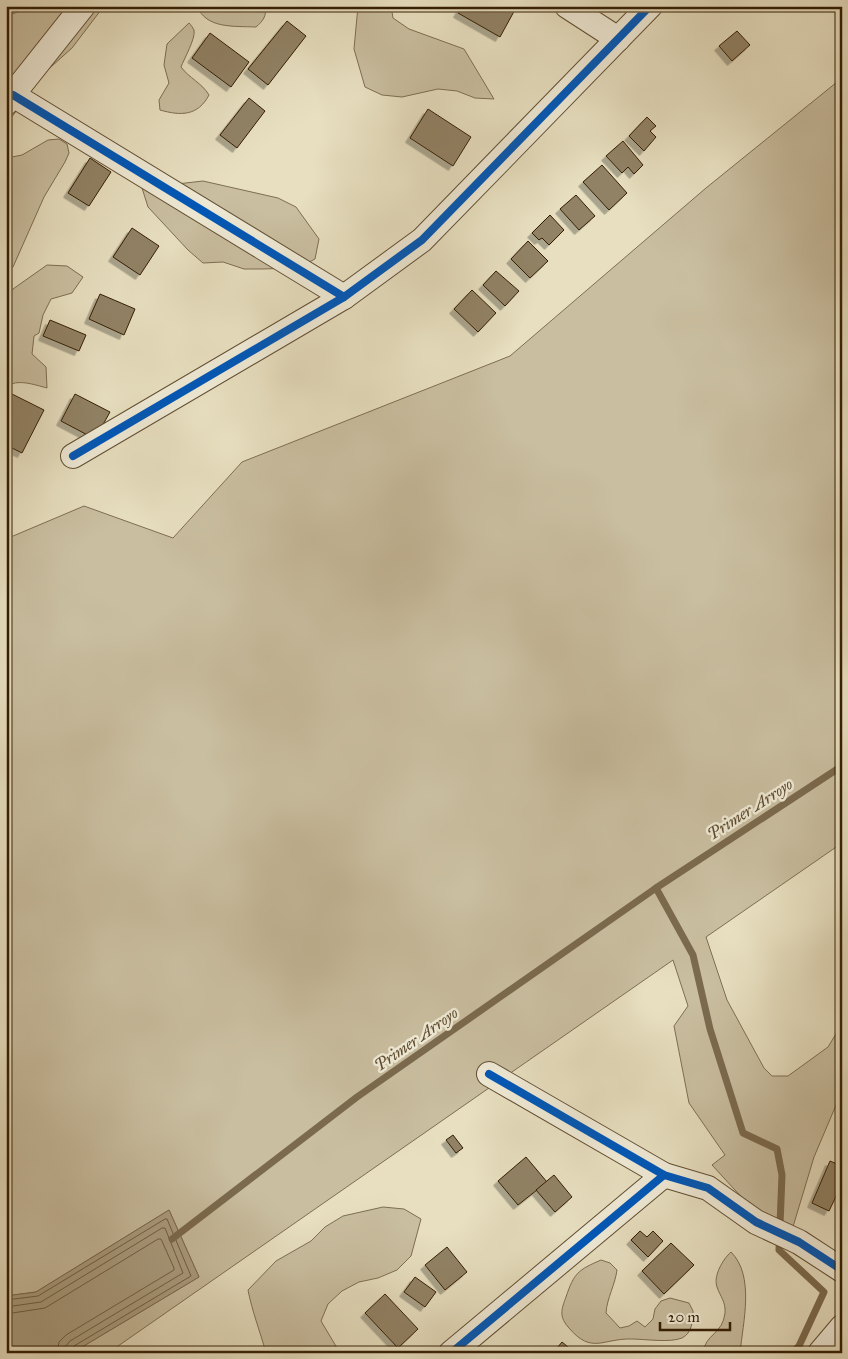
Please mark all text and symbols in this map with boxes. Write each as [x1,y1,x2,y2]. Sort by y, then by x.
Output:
water label: Primer Arroyo [704,774,796,844]
water label: Primer Arroyo [371,1003,461,1075]
scale bar [660,1299,730,1331]
text: 20 m [668,1308,700,1326]

